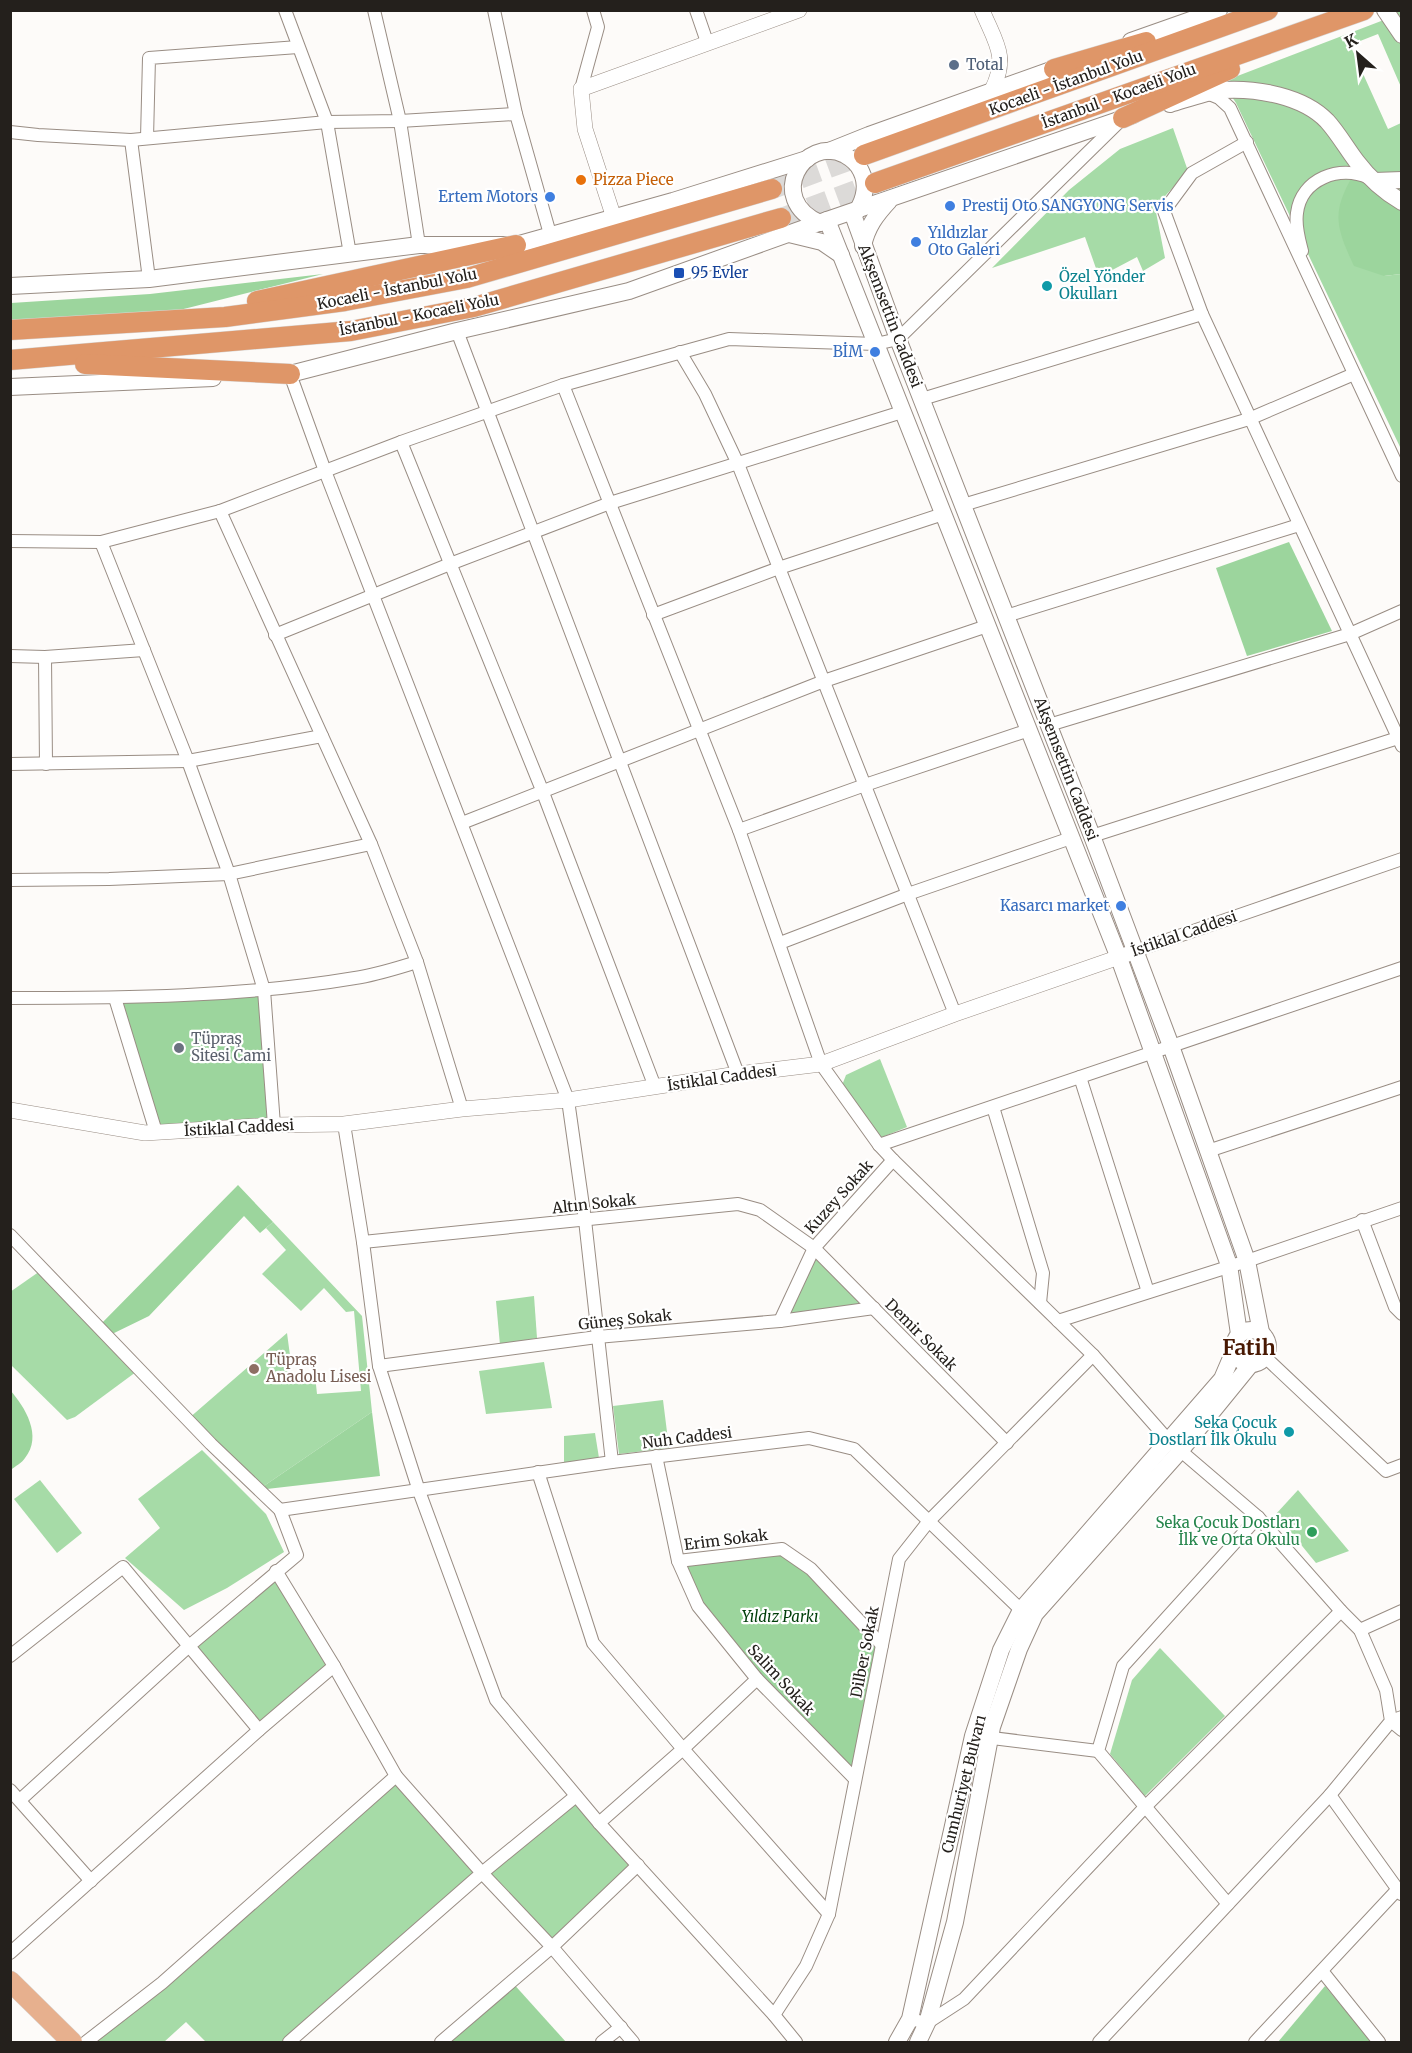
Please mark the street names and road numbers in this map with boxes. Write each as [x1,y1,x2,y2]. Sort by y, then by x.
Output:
street label: Kocaeli - İstanbul Yolu [986,46,1145,119]
street label: İstanbul - Kocaeli Yolu [1039,59,1198,132]
street label: Akşemsettin Caddesi [854,240,927,390]
street label: Kocaeli - İstanbul Yolu [315,264,478,313]
street label: İstanbul - Kocaeli Yolu [337,290,500,339]
street label: Akşemsettin Caddesi [1030,693,1103,843]
street label: İstiklal Caddesi [1129,907,1239,960]
street label: İstiklal Caddesi [666,1060,778,1095]
street label: İstiklal Caddesi [183,1115,295,1140]
street label: Kuzey Sokak [801,1156,877,1237]
street label: Altın Sokak [550,1190,637,1217]
street label: Demir Sokak [881,1295,962,1375]
street label: Güneş Sokak [577,1305,673,1334]
street label: Nuh Caddesi [641,1423,733,1452]
street label: Erim Sokak [683,1525,769,1554]
street label: Dilber Sokak [846,1604,883,1699]
street label: Salim Sokak [744,1640,819,1719]
street label: Cumhuriyet Bulvarı [937,1713,990,1855]

